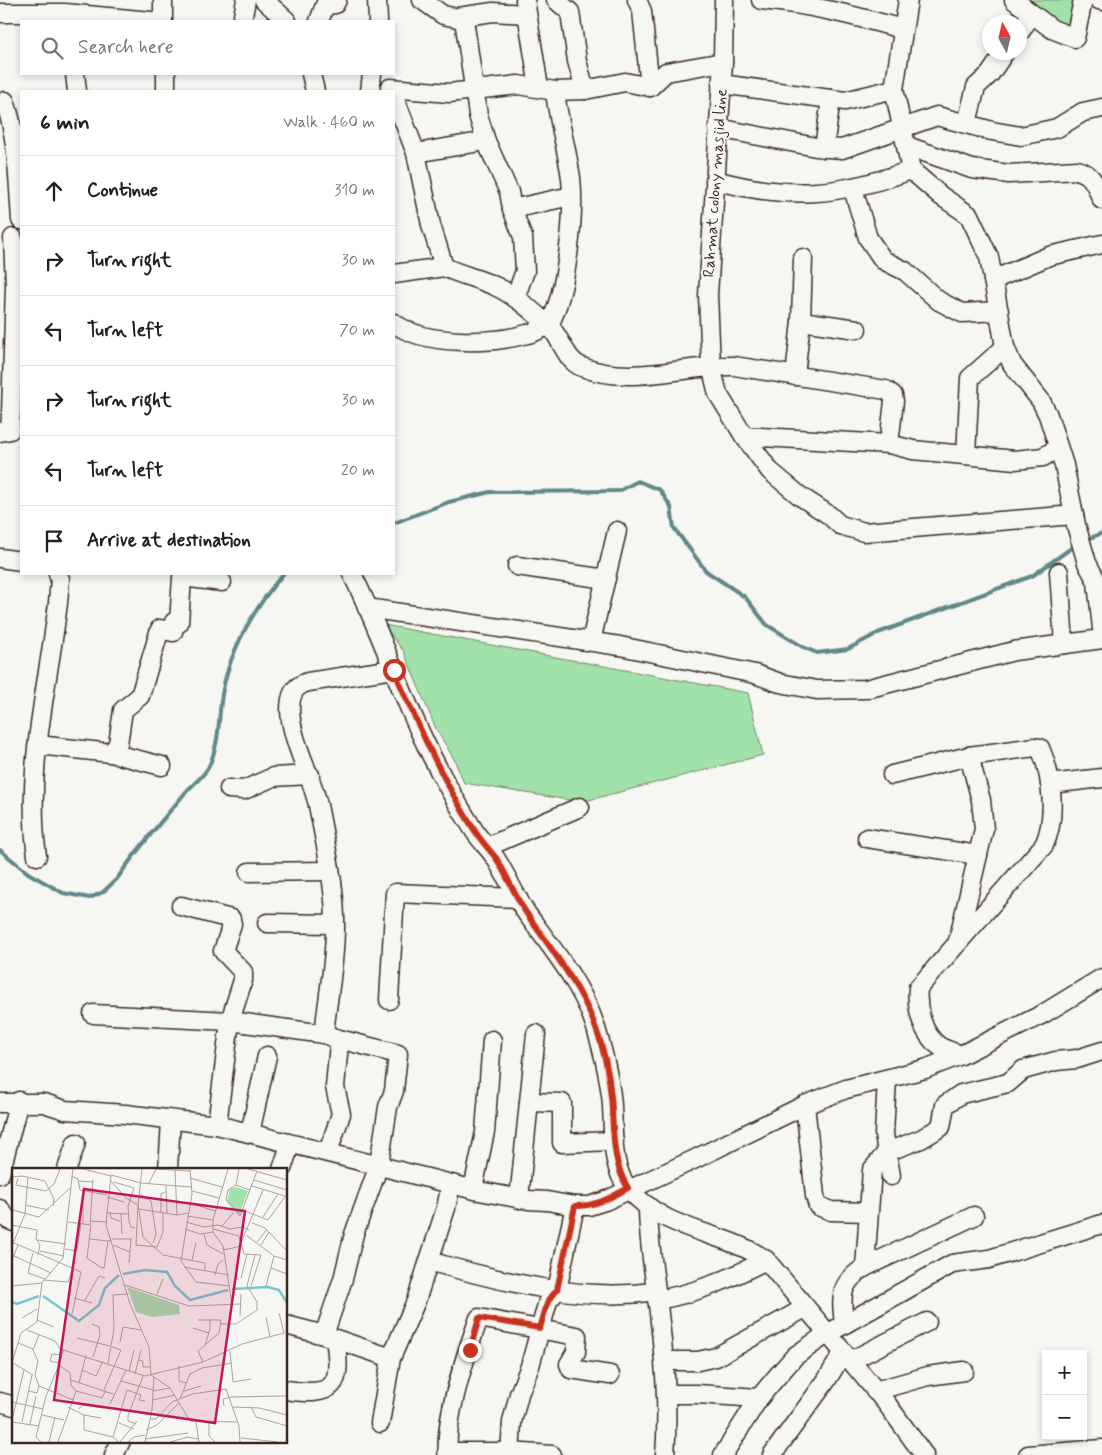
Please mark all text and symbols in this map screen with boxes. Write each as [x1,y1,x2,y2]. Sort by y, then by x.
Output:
north arrow [982,15,1027,60]
search box [20,20,395,75]
icon: search [38,34,66,62]
text: Search here [78,35,174,60]
street label: Rahmat colony masjid line [698,88,733,278]
text: 6 min [40,109,90,137]
text: Walk · 460 m [283,112,375,133]
icon: ahead [40,177,68,205]
text: Continue [87,178,158,203]
text: 310 m [334,180,375,201]
icon: right [40,247,68,275]
text: Turn right [87,248,171,273]
text: 30 m [342,250,375,271]
icon: left [40,317,68,345]
text: Turn left [87,318,163,343]
text: 70 m [339,320,375,341]
icon: right [40,387,68,415]
text: Turn right [87,388,171,413]
text: 30 m [342,390,375,411]
icon: left [40,457,68,485]
text: Turn left [87,458,163,483]
text: 20 m [341,460,375,481]
icon: arrive [40,527,68,555]
text: Arrive at destination [87,528,251,553]
route start [383,659,406,682]
inset map [12,1168,288,1442]
route end [459,1339,482,1362]
map controls [1042,1350,1087,1440]
button: + [1042,1350,1087,1395]
button: − [1042,1395,1087,1440]

